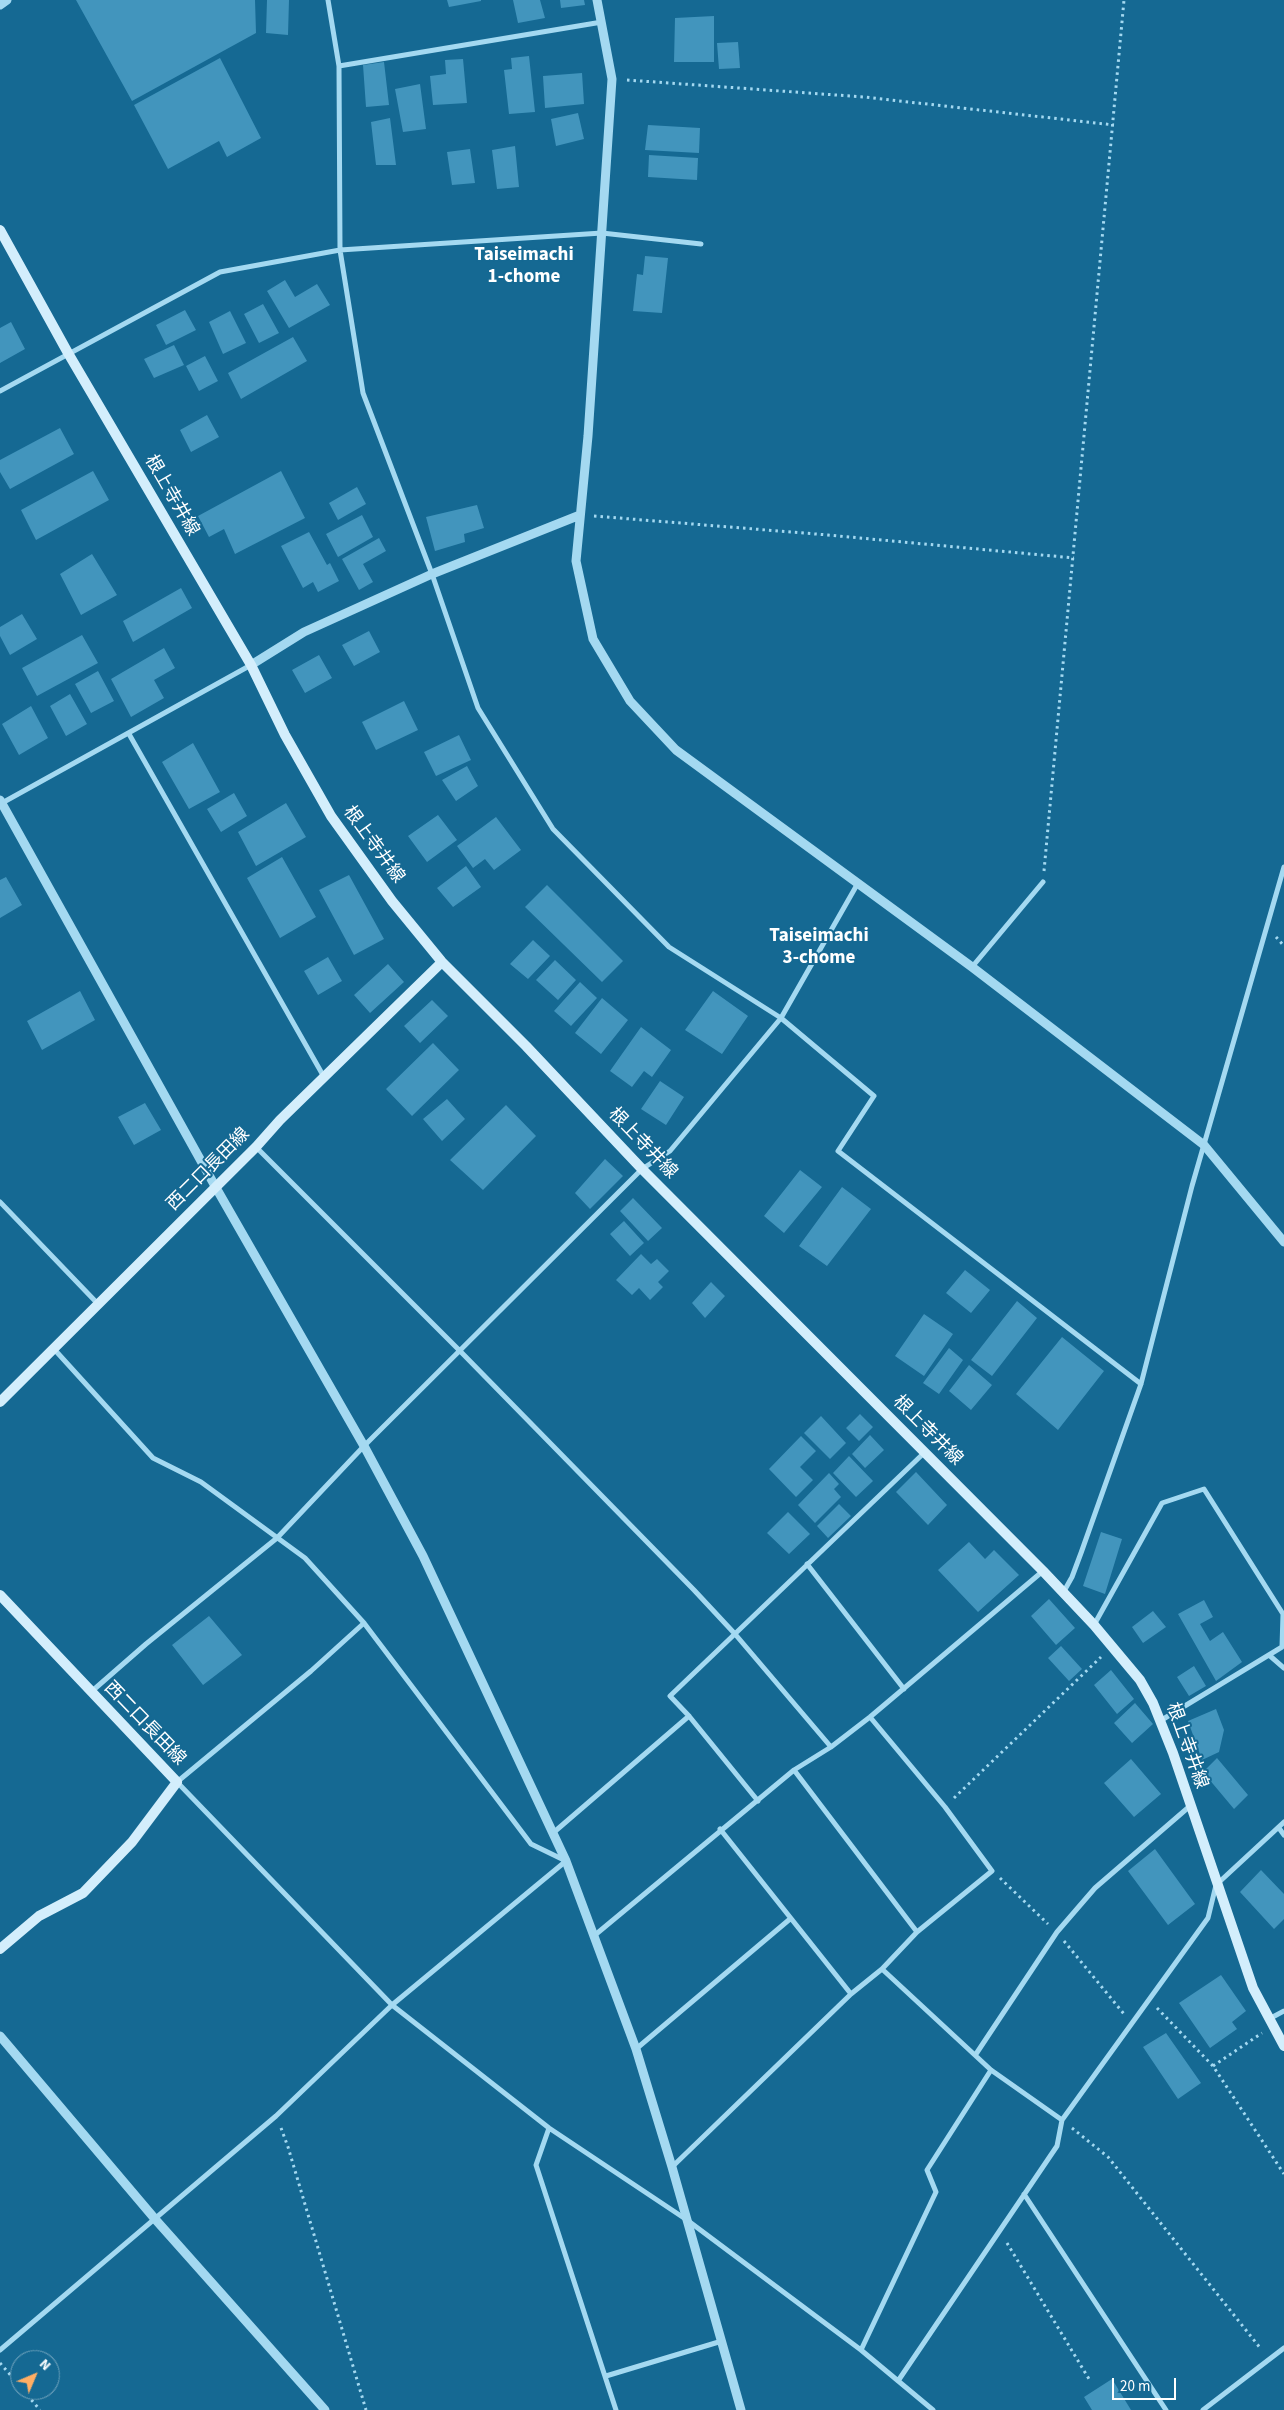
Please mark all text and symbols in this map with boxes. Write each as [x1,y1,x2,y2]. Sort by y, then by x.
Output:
district label: Taiseimachi 1-chome [474,245,574,289]
street label: 根上寺井線 [139,452,203,540]
street label: 根上寺井線 [338,802,408,888]
district label: Taiseimachi 3-chome [769,926,869,970]
street label: 根上寺井線 [603,1104,681,1184]
street label: 西二口長田線 [163,1124,255,1216]
street label: 根上寺井線 [888,1392,966,1470]
street label: 西二口長田線 [99,1678,189,1770]
street label: 根上寺井線 [1160,1700,1212,1792]
north arrow [10,2350,60,2400]
text: N [35,2355,55,2375]
scale bar [1114,2368,1178,2400]
text: 20 m [1120,2376,1150,2397]

